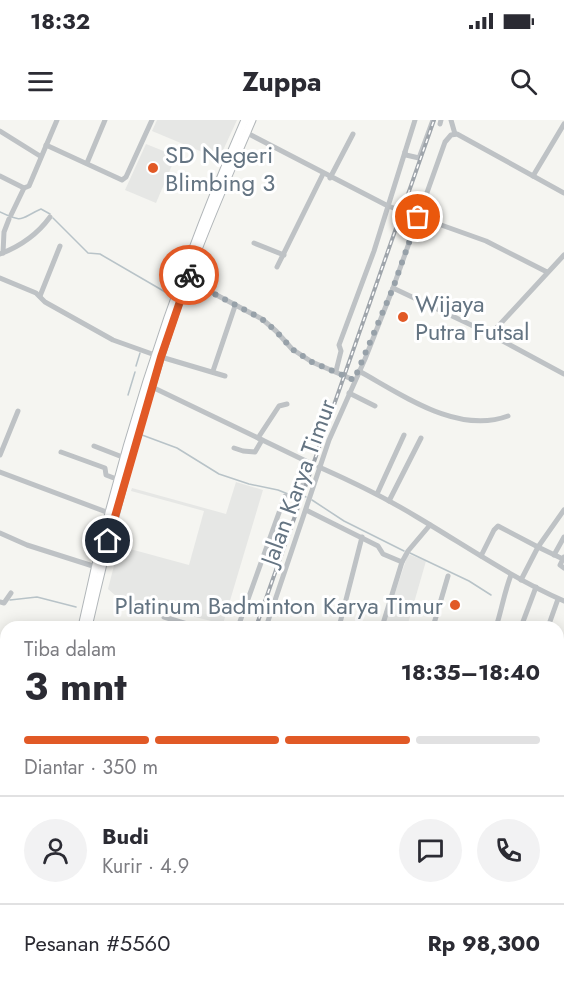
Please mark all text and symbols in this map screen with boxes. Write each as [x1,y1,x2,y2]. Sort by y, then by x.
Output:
text: 18:32 [30,5,90,37]
text: Zuppa [242,62,322,101]
icon: menu [24,65,57,98]
icon: search [507,65,540,98]
place label: SD Negeri Blimbing 3 [165,137,275,200]
marker: SD Negeri Blimbing 3 [146,161,160,175]
pin [392,191,443,242]
icon: bag [401,200,434,233]
courier [159,245,219,305]
icon: bike [173,259,206,292]
place label: Wijaya Putra Futsal [415,286,530,349]
marker: Wijaya Putra Futsal [396,310,410,324]
street label: Jalan Karya Timur [251,393,345,573]
pin [82,515,133,566]
icon: home [91,524,124,557]
place label: Platinum Badminton Karya Timur [115,588,444,623]
marker: Platinum Badminton Karya Timur [448,598,462,612]
text: Tiba dalam [24,635,116,664]
text: 18:35–18:40 [401,656,540,688]
text: 3 mnt [24,658,127,715]
text: Diantar · 350 m [24,753,158,782]
button: person [24,819,87,882]
button: chat [399,819,462,882]
button: phone [477,819,540,882]
text: Budi [102,820,149,852]
text: Kurir · 4.9 [102,852,189,881]
text: Pesanan #5560 [24,927,170,959]
text: Rp 98,300 [427,927,540,959]

